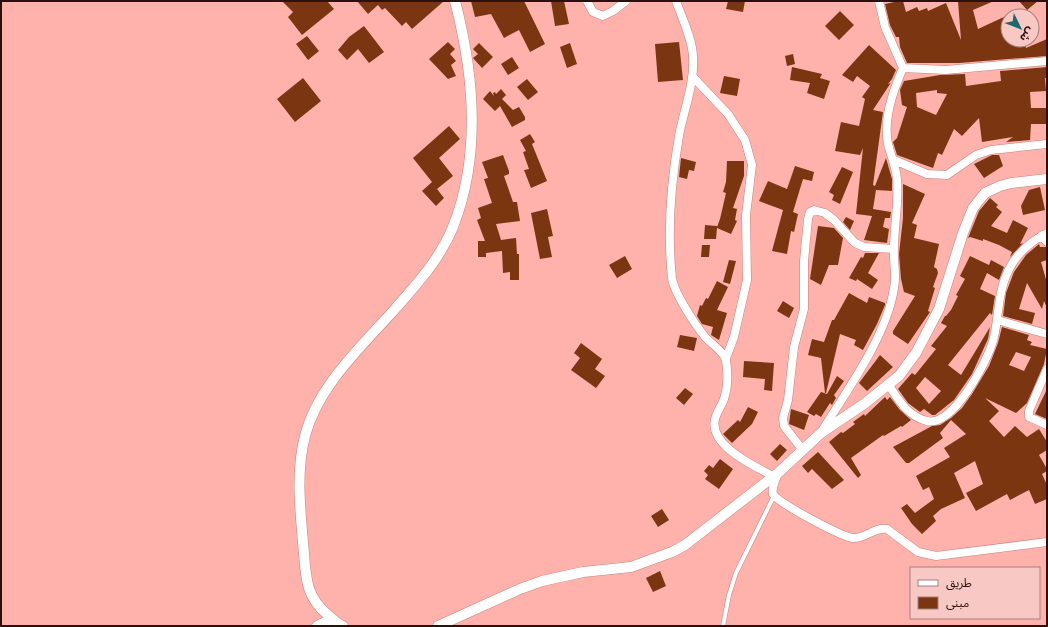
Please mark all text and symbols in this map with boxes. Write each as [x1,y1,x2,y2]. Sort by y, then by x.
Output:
north arrow [1000,8,1040,48]
text: ش [1017,25,1038,45]
legend [910,567,1040,619]
text: طريق [946,575,972,591]
text: مبنى [946,595,969,610]

